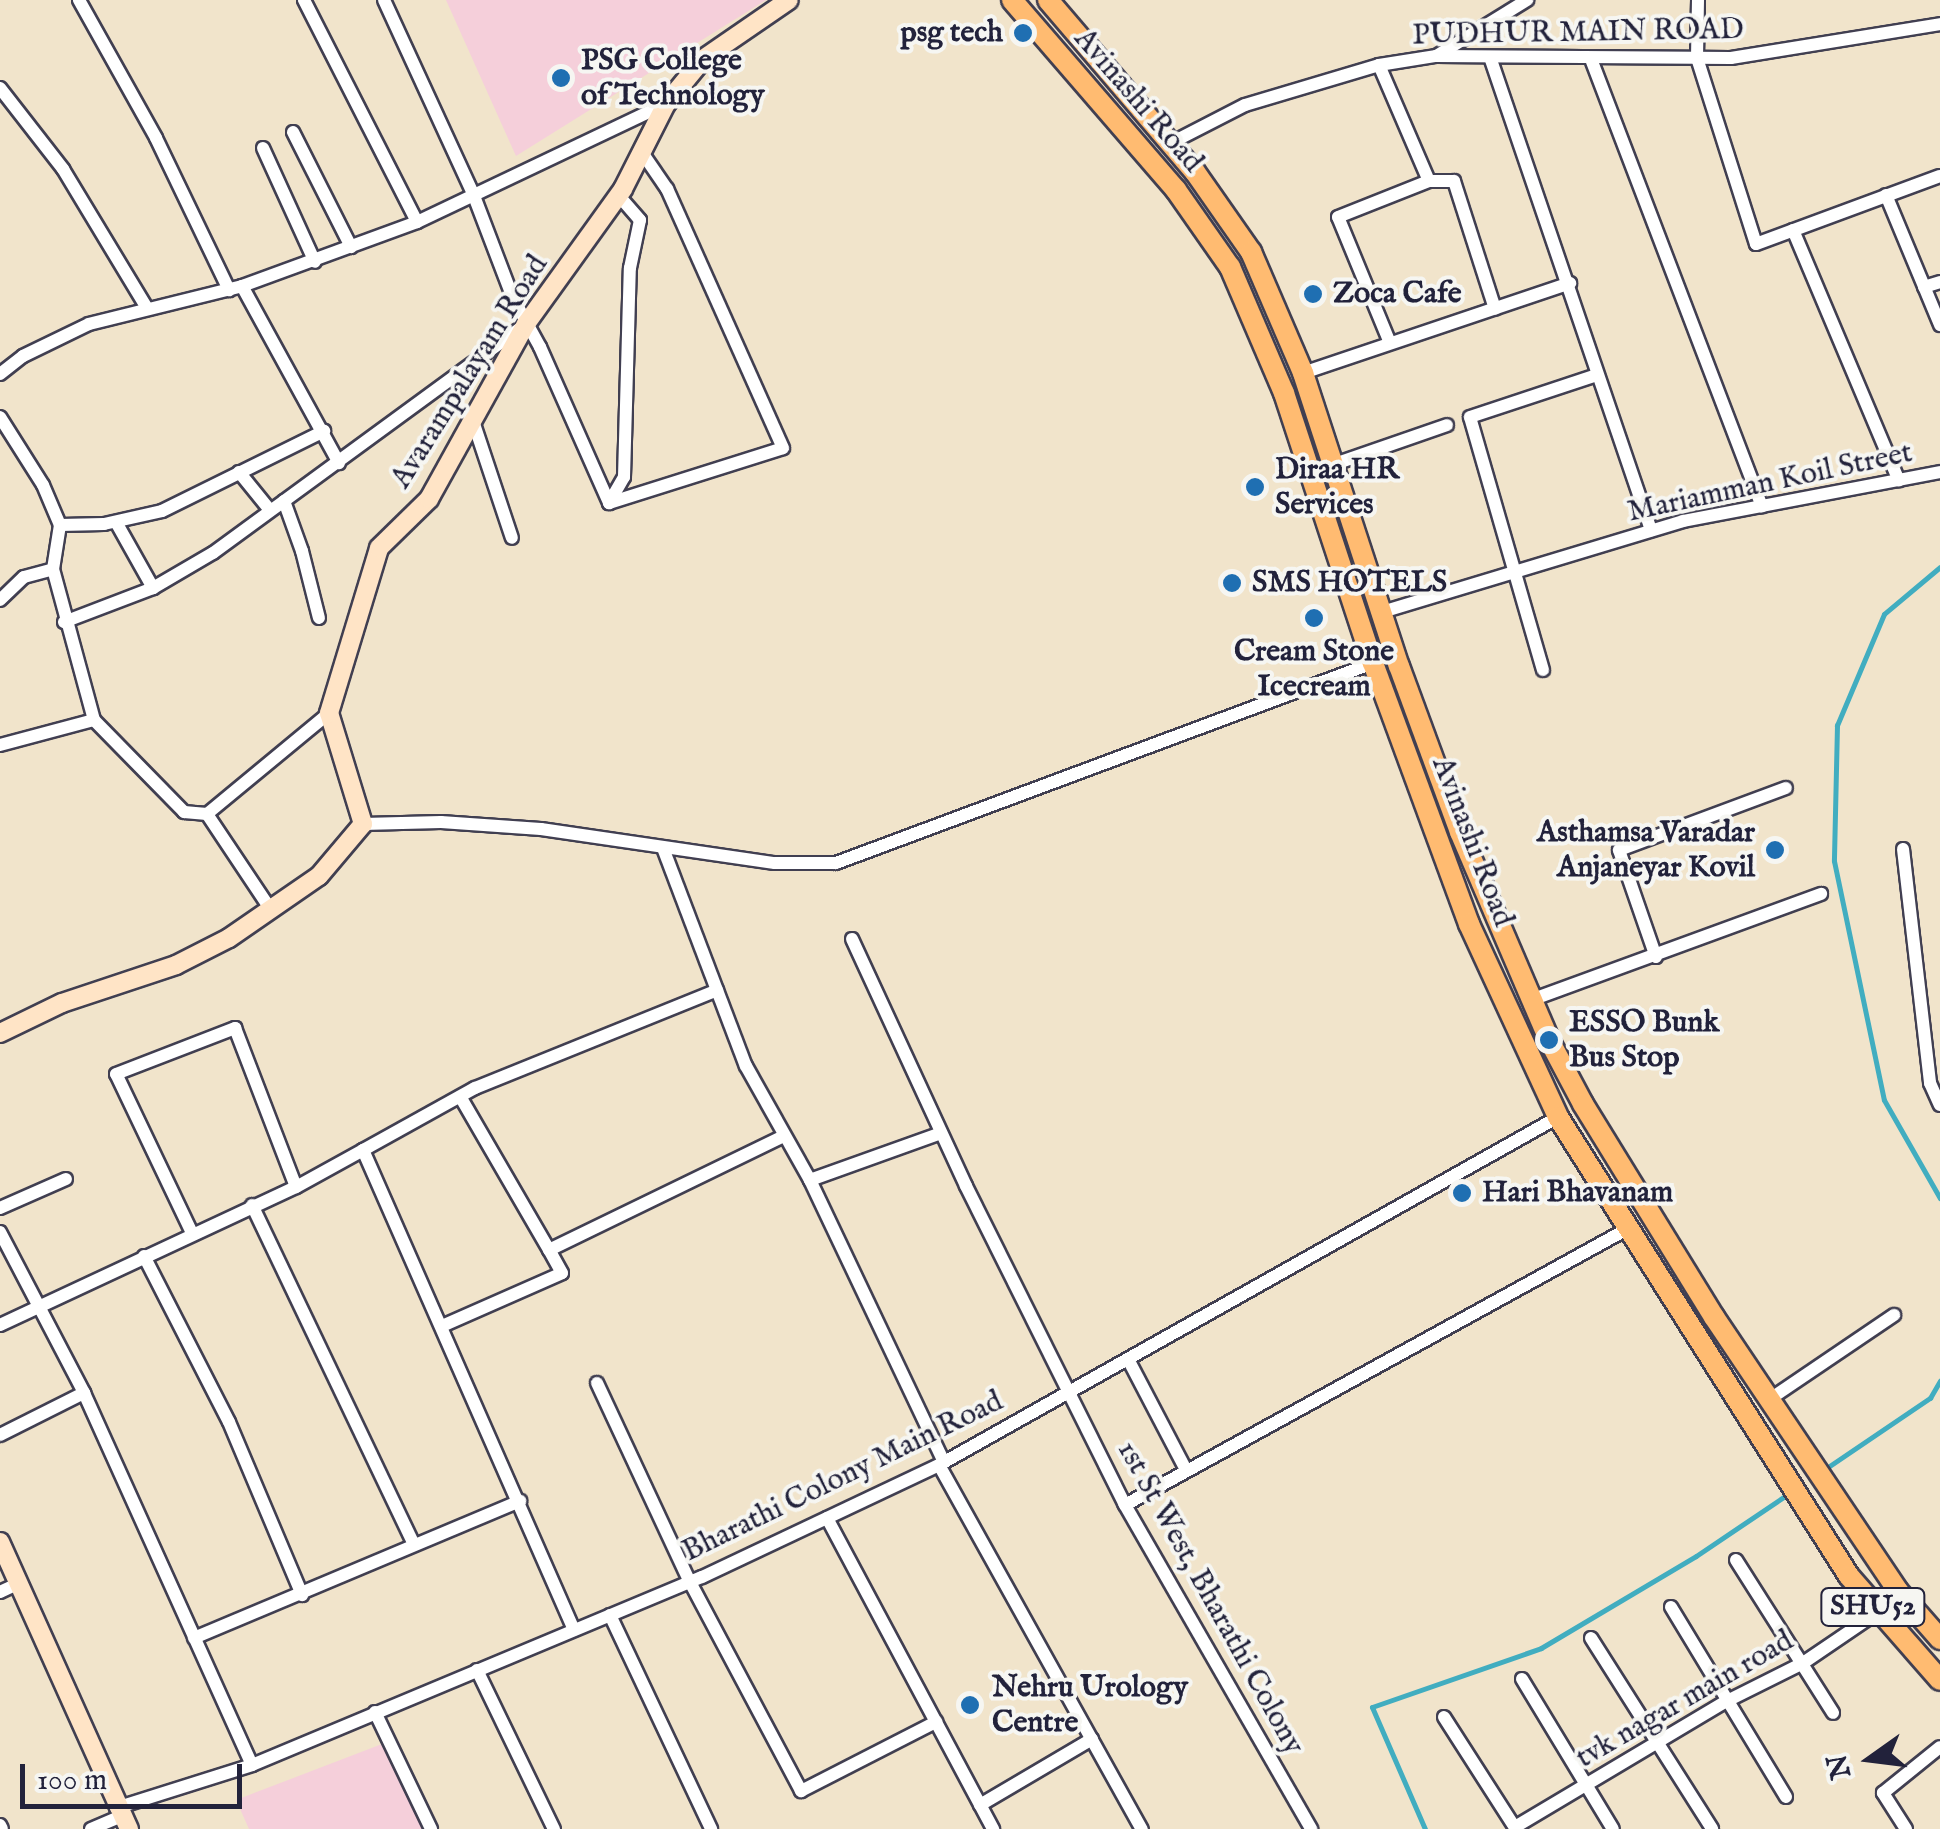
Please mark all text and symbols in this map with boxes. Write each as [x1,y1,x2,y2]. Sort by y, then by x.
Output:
street label: PUDHUR MAIN ROAD [1412,12,1744,54]
place label: psg tech [900,15,1003,51]
marker: psg tech [1012,22,1034,44]
street label: Avinashi Road [1066,22,1210,180]
place label: PSG College of Technology [581,43,765,114]
marker: PSG College of Technology [550,67,572,89]
street label: Avarampalayam Road [384,249,556,495]
place label: Zoca Cafe [1333,276,1462,312]
marker: Zoca Cafe [1302,283,1324,305]
street label: Mariamman Koil Street [1624,435,1916,531]
place label: Diraa HR Services [1275,452,1399,522]
marker: Diraa HR Services [1244,476,1266,498]
place label: SMS HOTELS [1252,565,1447,601]
marker: SMS HOTELS [1221,572,1243,594]
marker: Cream Stone Icecream [1303,607,1325,629]
place label: Cream Stone Icecream [1234,634,1394,704]
street label: Avinashi Road [1423,752,1521,932]
place label: Asthamsa Varadar Anjaneyar Kovil [1537,815,1755,886]
marker: Asthamsa Varadar Anjaneyar Kovil [1764,839,1786,861]
place label: ESSO Bunk Bus Stop [1569,1005,1719,1076]
marker: ESSO Bunk Bus Stop [1538,1029,1560,1051]
place label: Hari Bhavanam [1482,1175,1673,1211]
marker: Hari Bhavanam [1451,1182,1473,1204]
street label: Bharathi Colony Main Road [677,1384,1009,1570]
street label: 1st St West, Bharathi Colony [1109,1435,1311,1761]
road number: SHU52 [1818,1584,1928,1630]
street label: tvk nagar main road [1570,1623,1800,1777]
place label: Nehru Urology Centre [992,1670,1188,1740]
marker: Nehru Urology Centre [957,1692,983,1718]
north arrow [1820,1709,1920,1809]
scale bar [25,1744,248,1806]
text: N [1820,1750,1860,1782]
text: 100 m [37,1762,107,1800]

